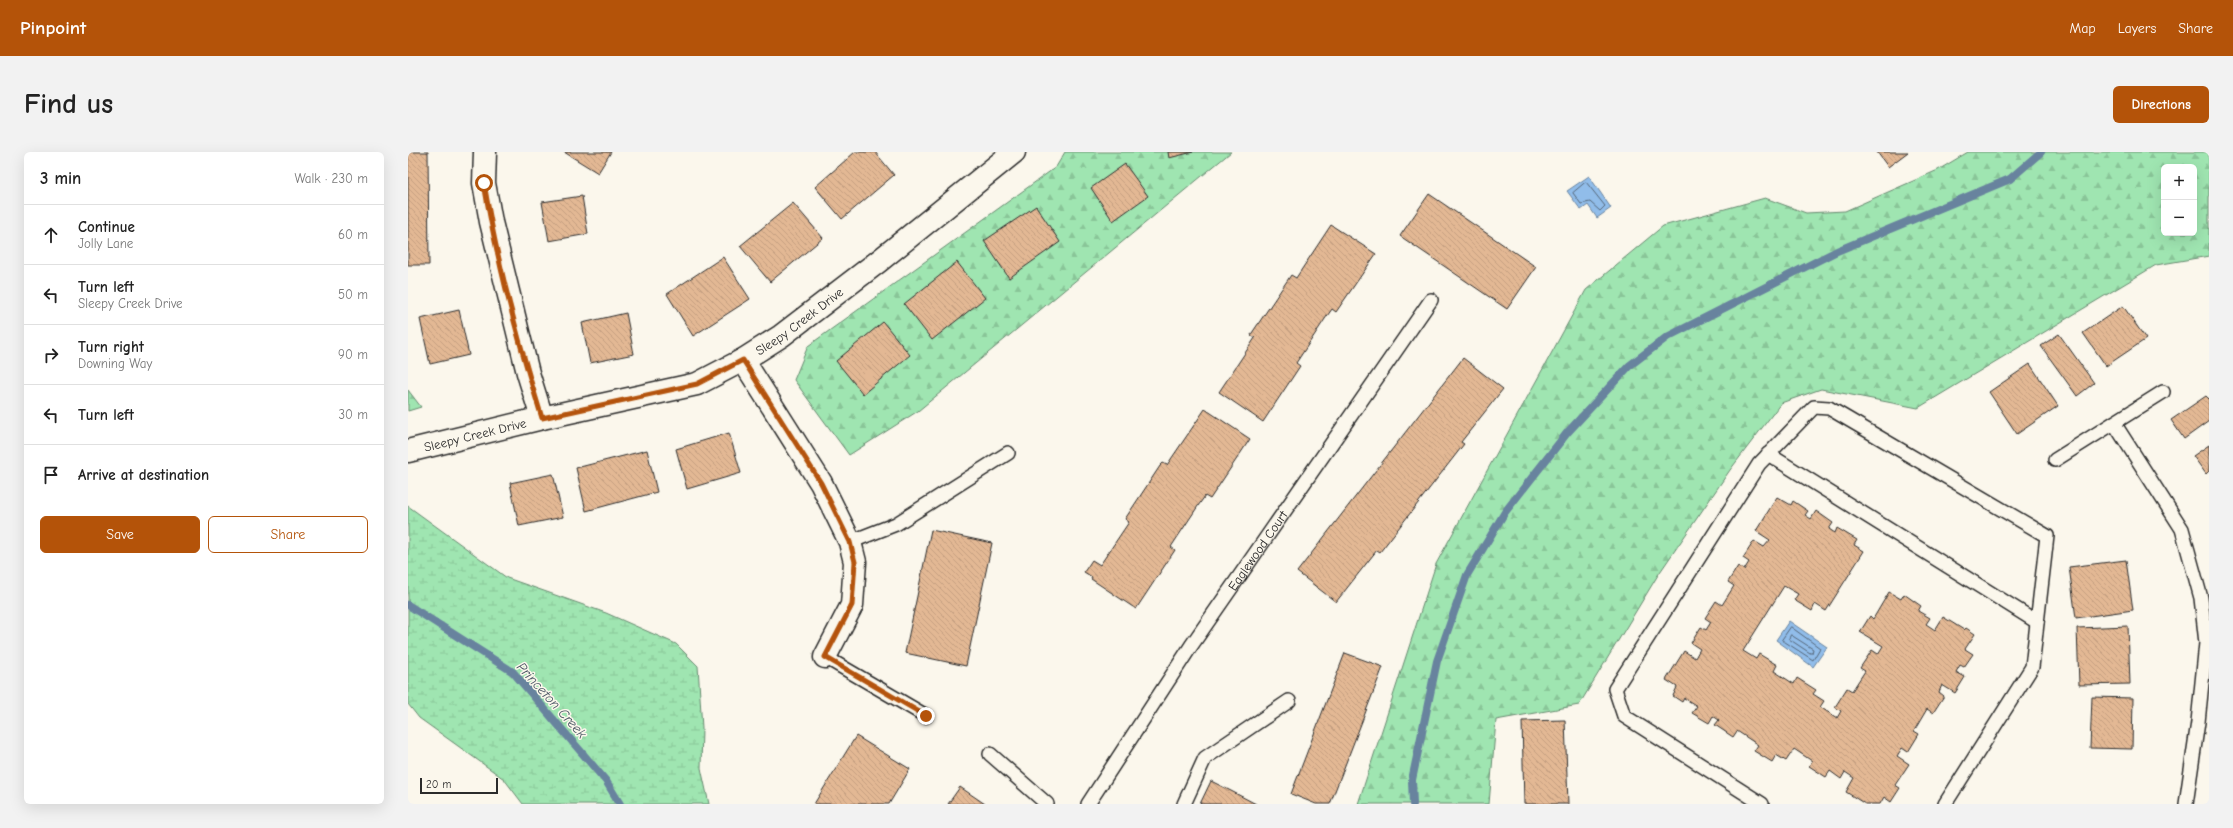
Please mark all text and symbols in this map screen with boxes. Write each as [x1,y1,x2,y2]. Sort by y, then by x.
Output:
text: Pinpoint [20,17,86,39]
text: Map [2069,20,2096,37]
text: Layers [2118,20,2156,37]
text: Share [2178,20,2213,37]
button: Directions [2113,86,2209,123]
text: Find us [24,88,113,120]
map controls [2161,164,2197,236]
button: + [2161,164,2197,200]
text: 3 min [40,169,81,188]
text: Walk · 230 m [294,171,368,186]
route start [475,174,493,192]
button: − [2161,200,2197,236]
text: Continue [78,218,135,236]
icon: ahead [40,224,62,246]
text: 60 m [338,227,368,242]
text: Jolly Lane [78,236,133,251]
text: Turn left [78,278,134,296]
icon: left [40,284,62,306]
street label: Sleepy Creek Drive [753,284,846,358]
text: 50 m [338,287,368,302]
text: Sleepy Creek Drive [78,296,183,311]
text: Turn right [78,338,144,356]
icon: right [40,344,62,366]
text: 90 m [338,347,368,362]
text: Downing Way [78,356,152,371]
icon: left [40,404,62,426]
text: Turn left [78,406,134,424]
text: 30 m [338,407,368,422]
street label: Sleepy Creek Drive [423,415,528,455]
icon: arrive [40,464,62,486]
text: Arrive at destination [78,466,209,484]
street label: Eaglewood Court [1225,507,1291,593]
button: Save [40,516,200,553]
button: Share [208,516,368,553]
water label: Princeton Creek [513,659,590,742]
route end [917,707,935,725]
scale bar [420,776,498,795]
text: 20 m [426,778,451,791]

